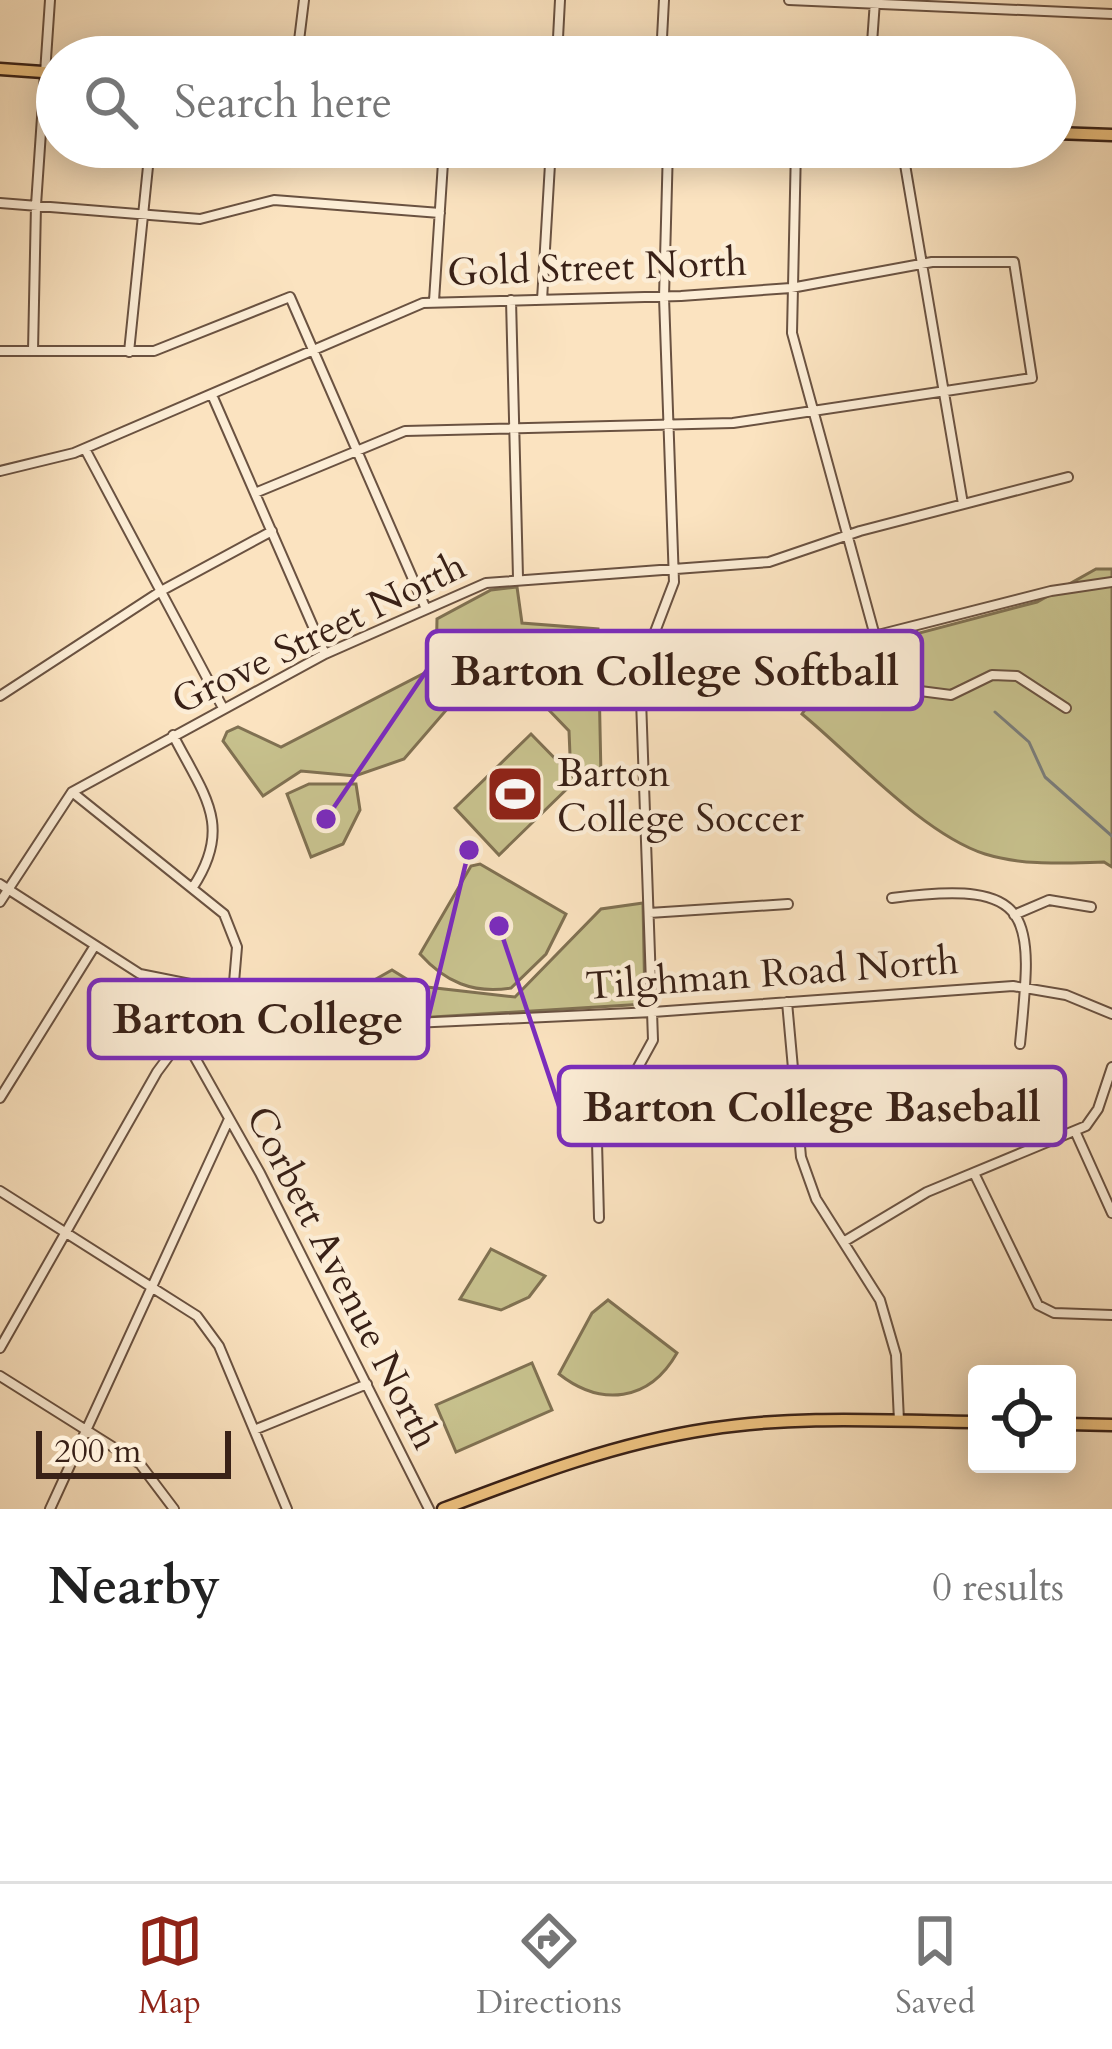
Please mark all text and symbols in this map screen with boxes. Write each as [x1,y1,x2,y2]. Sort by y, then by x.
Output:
search box [36,36,1076,168]
icon: search [78,69,144,135]
text: Search here [174,72,392,133]
street label: Gold Street North [446,236,748,299]
street label: Grove Street North [163,539,474,727]
callout: Barton College Softball [427,631,922,709]
text: Barton College Softball [451,643,899,700]
place label: Barton College Soccer [557,747,804,845]
sports icon: Barton College Soccer [484,763,546,825]
street label: Tilghman Road North [584,934,960,1013]
callout: Barton College [89,980,428,1058]
text: Barton College [112,991,404,1048]
callout: Barton College Baseball [559,1067,1065,1145]
text: Barton College Baseball [583,1079,1041,1136]
street label: Corbett Avenue North [233,1097,452,1458]
map controls [968,1365,1076,1473]
button: locate [968,1365,1076,1473]
scale bar [36,1425,231,1478]
text: 200 m [54,1429,141,1474]
text: Nearby [48,1552,220,1622]
text: 0 results [932,1561,1064,1614]
tab: Map [137,1908,203,2025]
tab: Directions [476,1908,622,2025]
tab: Saved [895,1908,975,2025]

